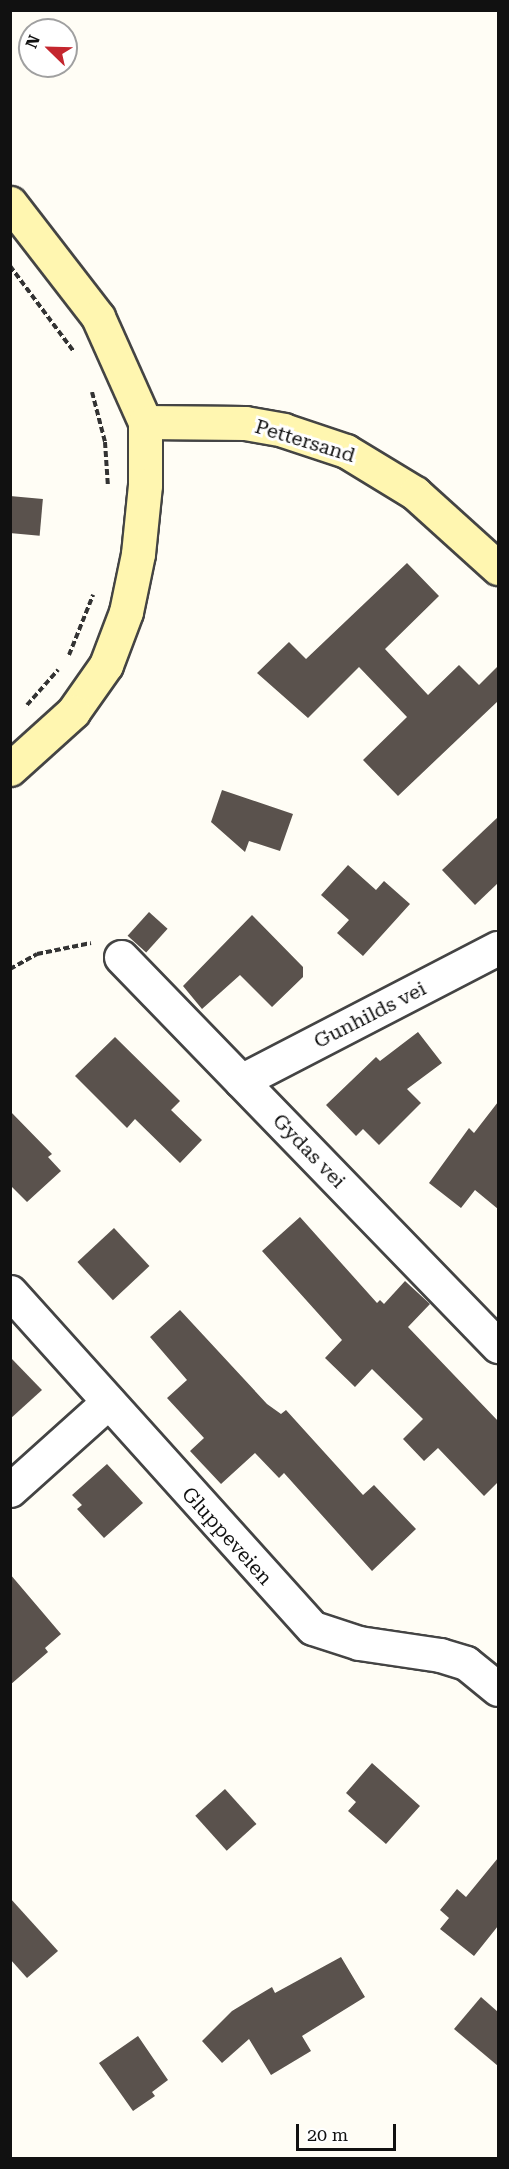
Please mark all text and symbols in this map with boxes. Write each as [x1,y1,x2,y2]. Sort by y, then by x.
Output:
north arrow [18,18,78,78]
text: N [22,32,44,51]
street label: Pettersand [252,414,358,468]
street label: Gunhilds vei [310,976,430,1054]
street label: Gydas vei [268,1109,350,1193]
street label: Gluppeveien [177,1482,277,1590]
scale bar [299,2112,400,2150]
text: 20 m [307,2124,348,2145]

